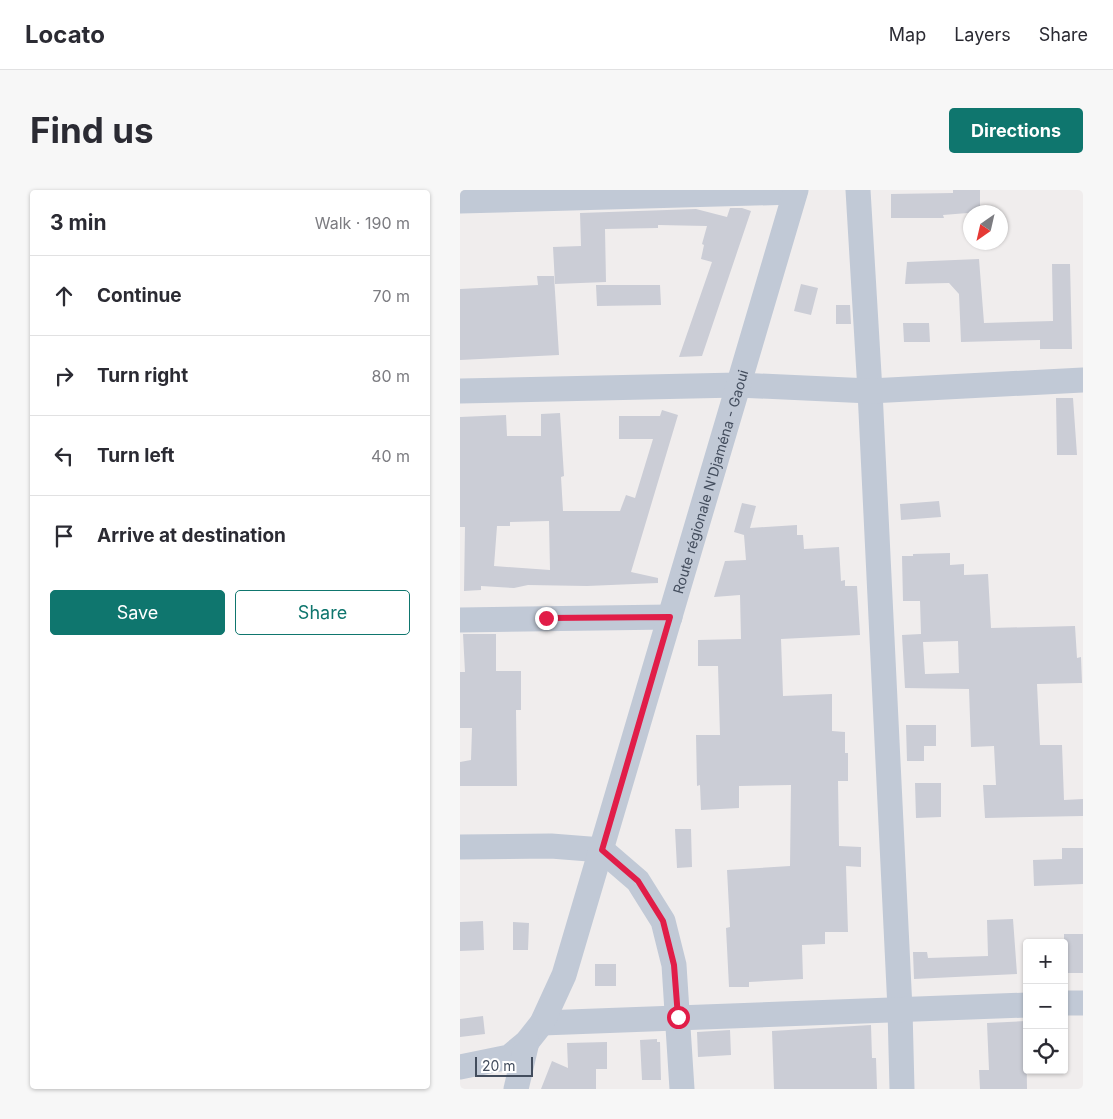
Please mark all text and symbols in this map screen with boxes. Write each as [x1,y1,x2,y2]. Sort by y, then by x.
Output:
text: Locato [25,20,105,49]
text: Map [889,24,926,45]
text: Layers [954,24,1011,45]
text: Share [1039,24,1088,45]
button: Directions [949,108,1083,153]
text: Find us [30,109,154,151]
north arrow [963,205,1008,250]
text: 3 min [50,210,106,235]
text: Walk · 190 m [315,213,410,233]
icon: ahead [50,282,78,310]
text: Continue [97,284,182,307]
text: 70 m [373,286,410,306]
icon: right [50,362,78,390]
text: Turn right [97,364,188,387]
text: 80 m [371,366,410,386]
street label: Route régionale N'Djaména - Gaoui [669,368,751,596]
icon: left [50,442,78,470]
text: Turn left [97,444,175,467]
text: 40 m [371,446,410,466]
icon: arrive [50,522,78,550]
text: Arrive at destination [97,524,286,547]
button: Save [50,590,225,635]
button: Share [235,590,410,635]
route end [535,607,558,630]
map controls [1023,939,1068,1074]
button: + [1023,939,1068,984]
button: − [1023,984,1068,1029]
route start [667,1006,690,1029]
button: locate [1023,1029,1068,1074]
scale bar [475,1054,532,1077]
text: 20 m [482,1057,516,1074]

